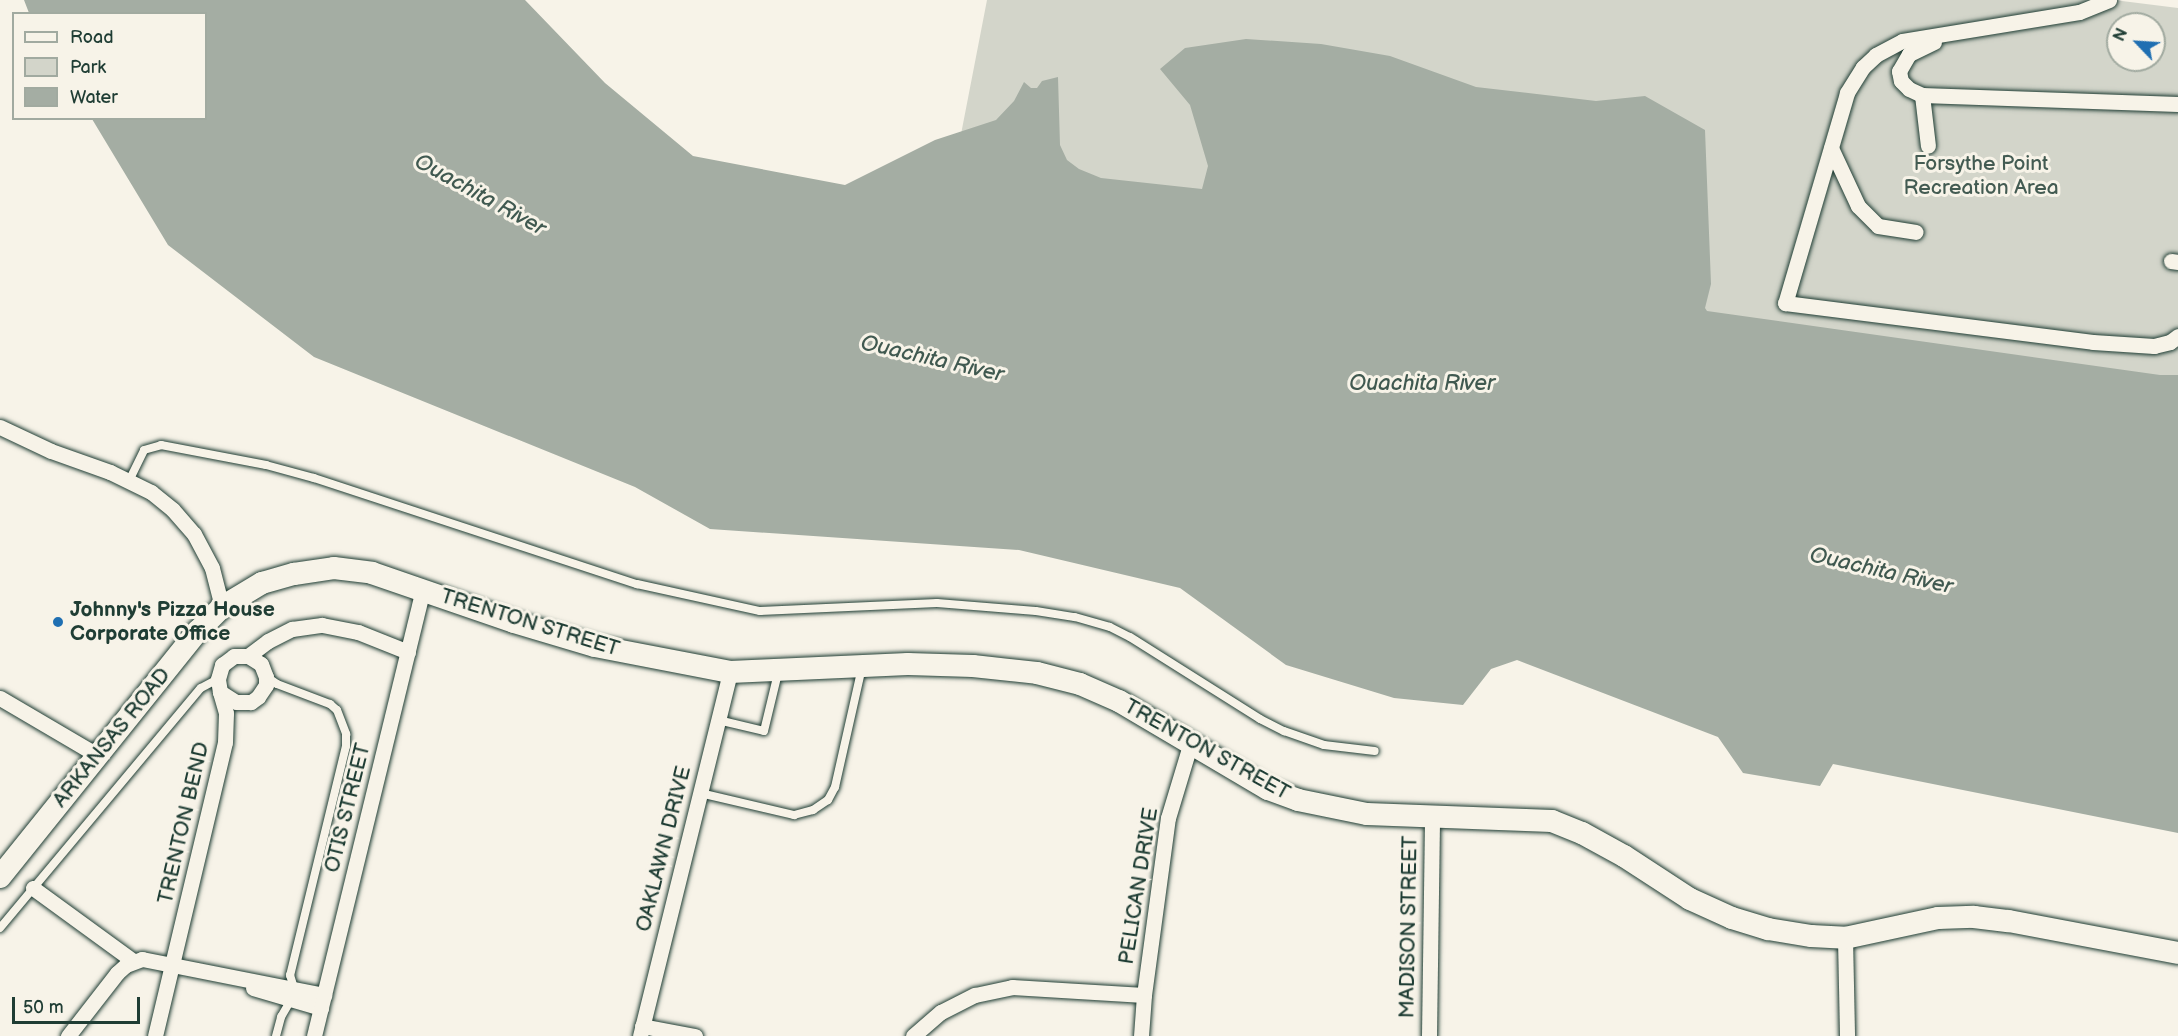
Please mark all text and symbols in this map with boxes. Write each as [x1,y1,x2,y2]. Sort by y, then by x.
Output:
legend [12,12,207,120]
north arrow [2106,12,2166,72]
text: N [2110,26,2132,44]
text: Road [70,27,114,48]
text: Park [70,57,106,78]
text: Water [70,87,118,108]
water label: Ouachita River [410,148,550,242]
park label: Forsythe Point Recreation Area [1903,151,2059,201]
water label: Ouachita River [858,330,1006,388]
water label: Ouachita River [1349,371,1495,397]
water label: Ouachita River [1807,542,1955,600]
street label: TRENTON STREET [437,584,623,662]
place label: Johnny's Pizza House Corporate Office [70,597,275,647]
marker: Johnny's Pizza House Corporate Office [51,615,65,629]
street label: ARKANSAS ROAD [48,663,176,813]
street label: TRENTON STREET [1120,694,1294,806]
street label: TRENTON BEND [153,740,215,906]
street label: OTIS STREET [320,741,376,875]
street label: OAKLAWN DRIVE [631,764,697,934]
street label: PELICAN DRIVE [1114,806,1164,966]
street label: MADISON STREET [1395,835,1423,1019]
scale bar [15,985,142,1023]
text: 50 m [23,997,64,1018]

